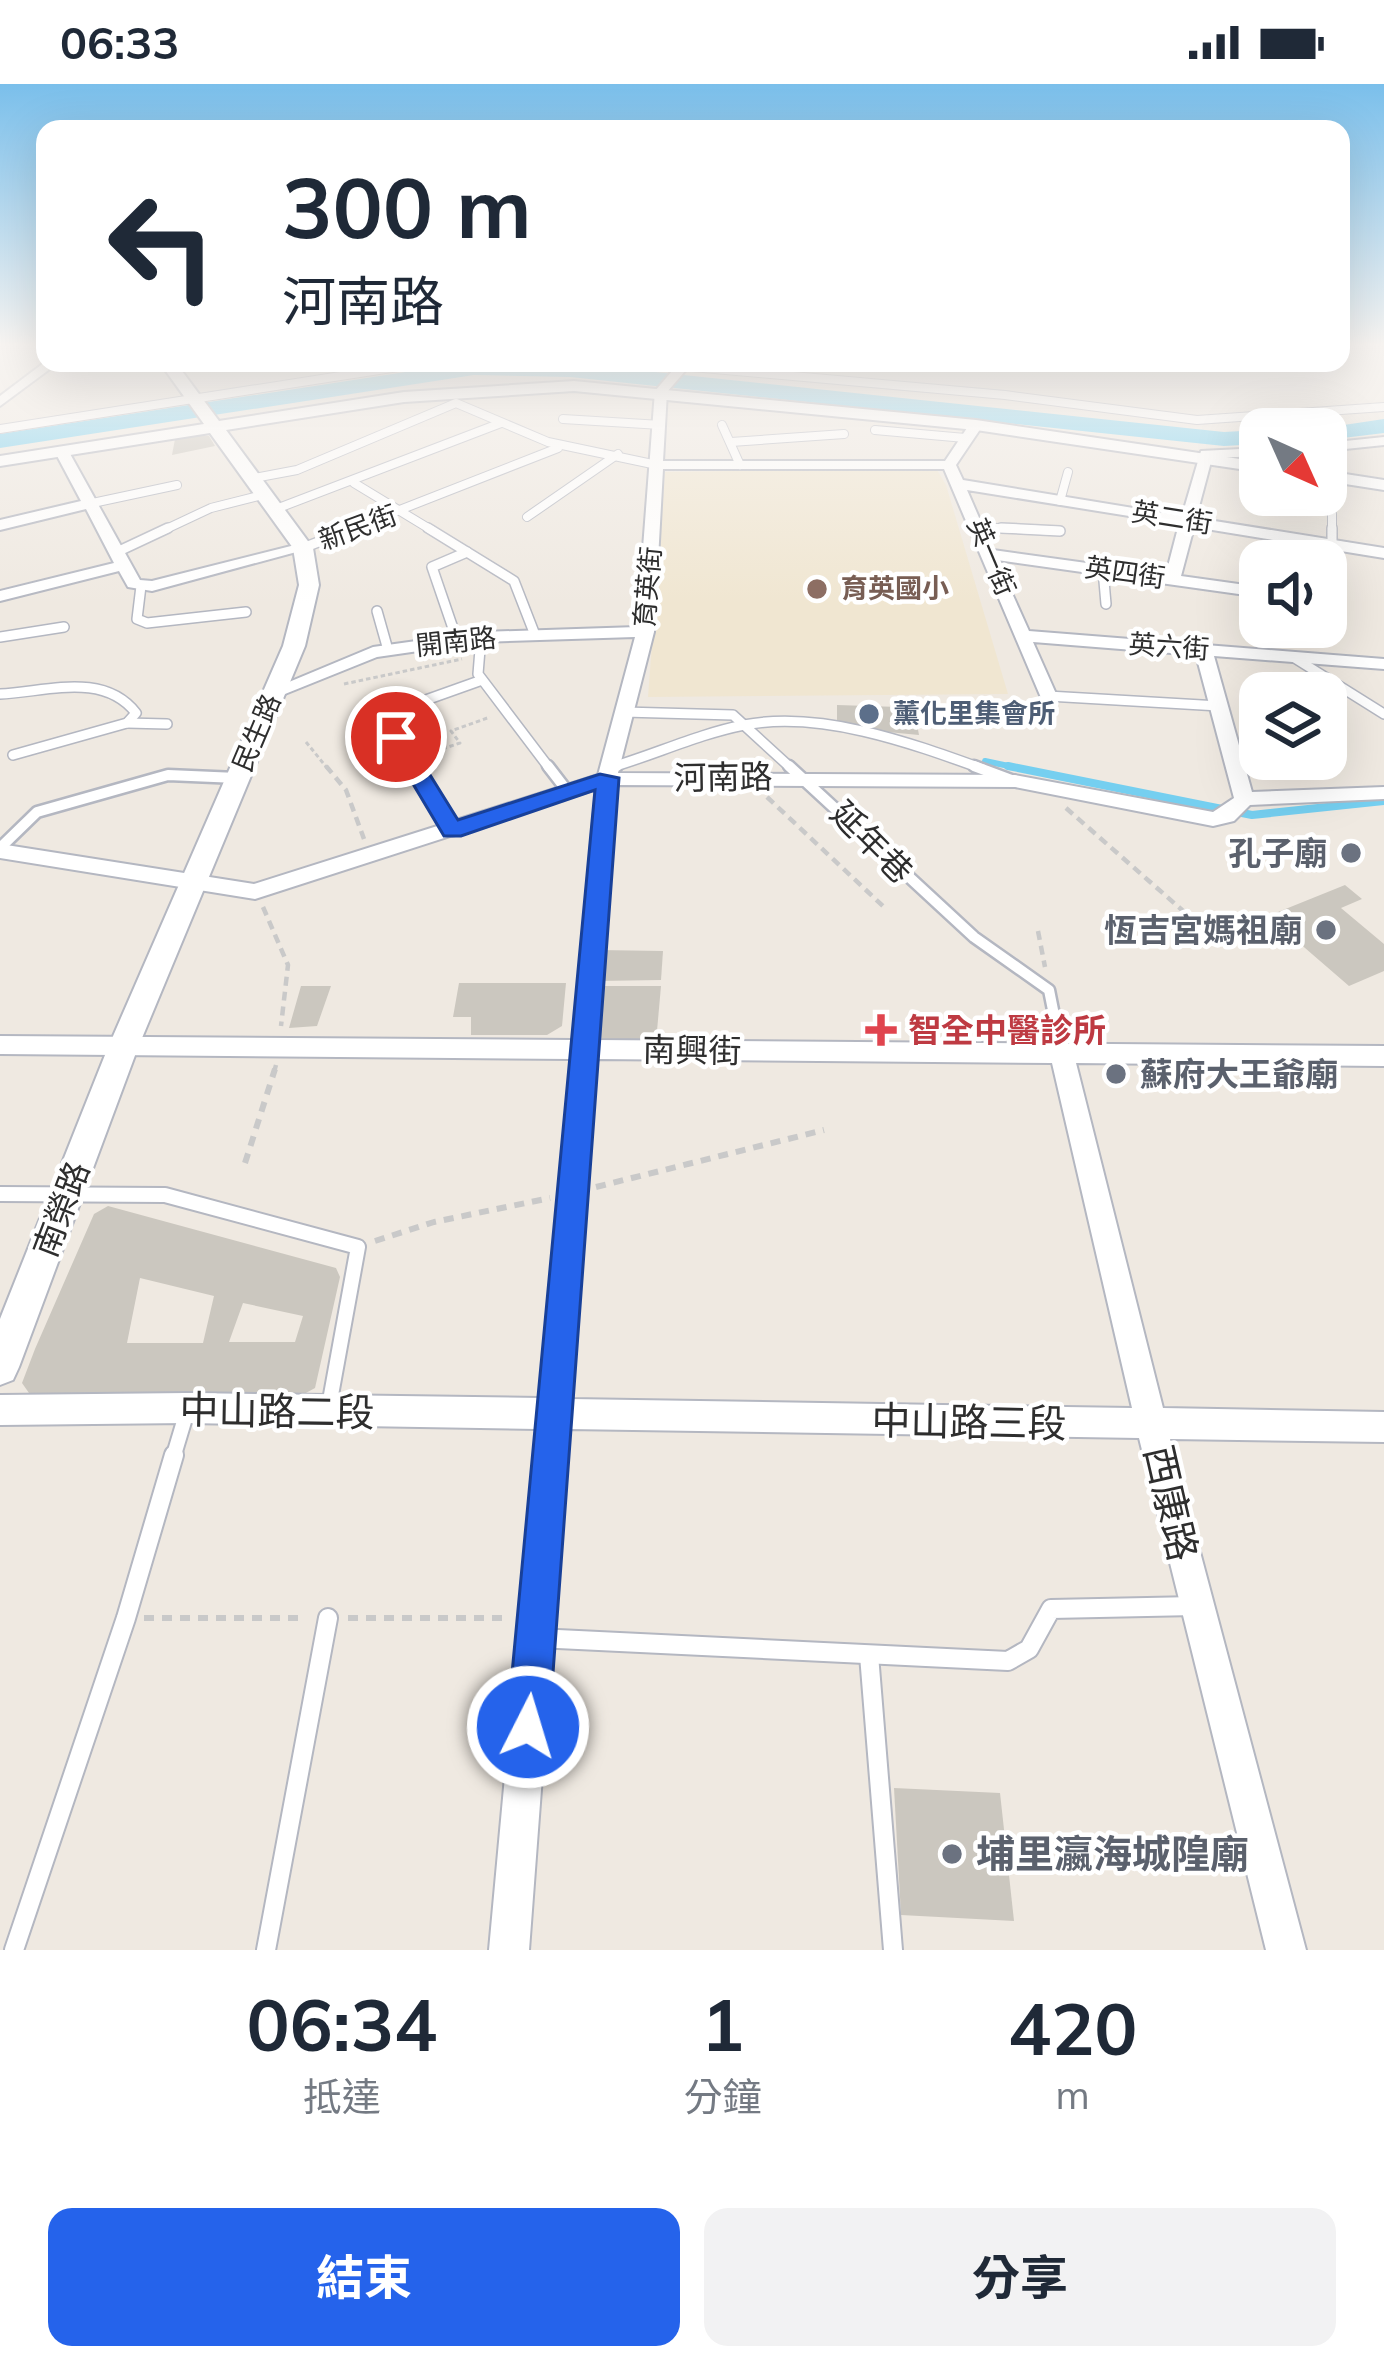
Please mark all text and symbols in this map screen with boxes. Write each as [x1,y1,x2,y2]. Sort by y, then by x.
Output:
text: 06:33 [60,14,179,70]
text: 300 m [282,154,532,259]
icon: left [84,168,240,324]
text: 河南路 [282,267,444,335]
north arrow [1239,408,1347,516]
map controls [1239,408,1347,780]
street label: 英二街 [1129,494,1215,540]
street label: 新民街 [314,497,402,557]
street label: 英一街 [960,513,1023,601]
button: sound [1239,540,1347,648]
street label: 育英街 [627,545,667,629]
street label: 英四街 [1083,550,1168,594]
place label: 育英國小 [841,571,949,605]
marker: 育英國小 [804,576,830,602]
street label: 開南路 [414,620,498,662]
street label: 英六街 [1127,626,1211,666]
button: layers [1239,672,1347,780]
pin [345,686,447,788]
street label: 民生路 [225,689,288,777]
place label: 薰化里集會所 [893,696,1055,730]
marker: 薰化里集會所 [856,701,882,727]
icon: arrive [363,704,429,770]
street label: 河南路 [673,755,773,798]
street label: 延年巷 [823,792,922,891]
place label: 孔子廟 [1228,832,1327,873]
marker: 孔子廟 [1338,840,1364,866]
place label: 恆吉宮媽祖廟 [1104,909,1302,950]
marker: 恆吉宮媽祖廟 [1313,917,1339,943]
place label: 智全中醫診所 [908,1009,1106,1050]
marker: 智全中醫診所 [865,1014,897,1046]
street label: 南興街 [642,1028,742,1071]
place label: 蘇府大王爺廟 [1140,1053,1338,1094]
marker: 蘇府大王爺廟 [1103,1061,1129,1087]
street label: 南榮路 [24,1155,97,1262]
street label: 中山路二段 [179,1384,375,1437]
street label: 中山路三段 [871,1395,1067,1448]
street label: 西康路 [1134,1440,1209,1565]
position arrow [465,1664,591,1790]
place label: 埔里瀛海城隍廟 [976,1829,1249,1878]
marker: 埔里瀛海城隍廟 [939,1841,965,1867]
text: 06:34 [246,1979,437,2069]
text: 1 [701,1979,744,2069]
text: 420 [1008,1983,1138,2073]
text: m [1056,2070,1090,2119]
text: 抵達 [303,2072,381,2121]
text: 分鐘 [684,2072,762,2121]
button: 結束 [48,2208,680,2346]
button: 分享 [704,2208,1336,2346]

